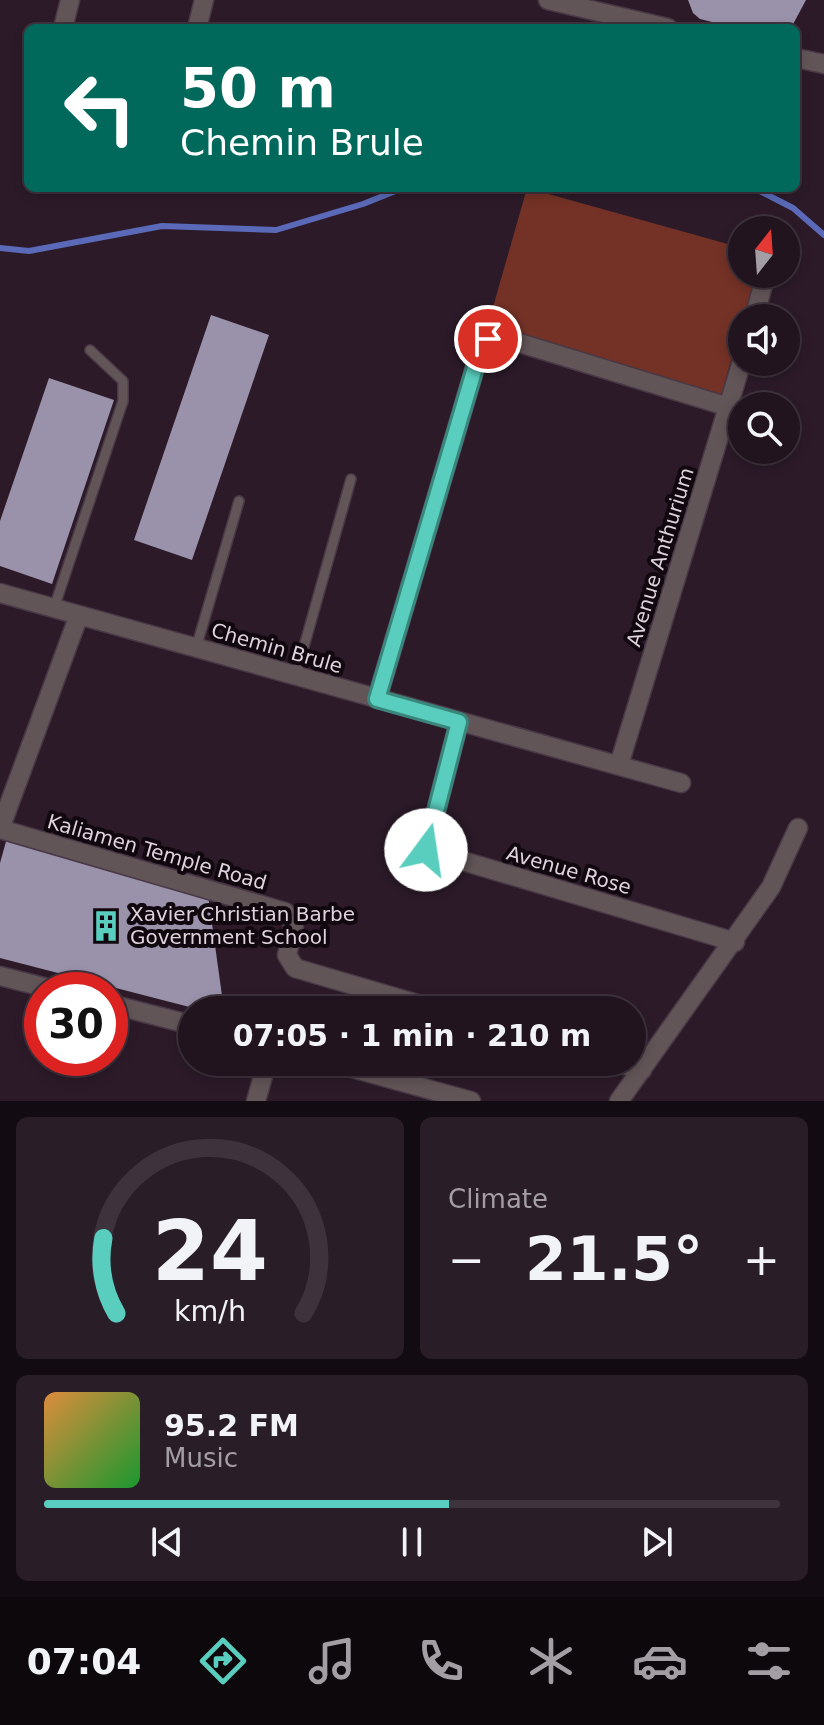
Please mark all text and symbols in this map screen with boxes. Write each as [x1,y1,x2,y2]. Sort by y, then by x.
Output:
text: 50 m [180,55,336,120]
icon: left [48,56,152,160]
text: Chemin Brule [180,122,424,163]
north arrow [728,216,800,288]
map controls [728,216,800,464]
button: sound [728,304,800,376]
pin [454,305,522,373]
icon: arrive [466,317,510,361]
button: search [728,392,800,464]
street label: Avenue Anthurium [621,464,699,650]
street label: Chemin Brule [209,618,345,678]
position arrow [384,808,468,892]
street label: Kaliamen Temple Road [45,809,269,895]
street label: Avenue Rose [504,841,634,899]
place label: Xavier Christian Barbe Government School [130,902,355,949]
building icon: Xavier Christian Barbe Government School [89,909,123,943]
speed limit sign: 30 [24,972,128,1076]
text: 07:05 · 1 min · 210 m [233,1018,591,1053]
text: Climate [448,1184,548,1214]
text: 24 [152,1203,268,1300]
text: 21.5° [525,1224,703,1294]
text: − [448,1234,485,1285]
text: + [743,1234,780,1285]
text: km/h [174,1294,246,1328]
text: 95.2 FM [164,1408,299,1443]
text: Music [164,1443,238,1473]
icon: previous [145,1520,189,1564]
icon: pause [390,1520,434,1564]
icon: next [635,1520,679,1564]
icon: directions [195,1633,251,1689]
icon: music [304,1633,360,1689]
icon: phone [413,1633,469,1689]
icon: climate [523,1633,579,1689]
icon: car [632,1633,688,1689]
icon: filters [741,1633,797,1689]
text: 07:04 [27,1641,141,1682]

